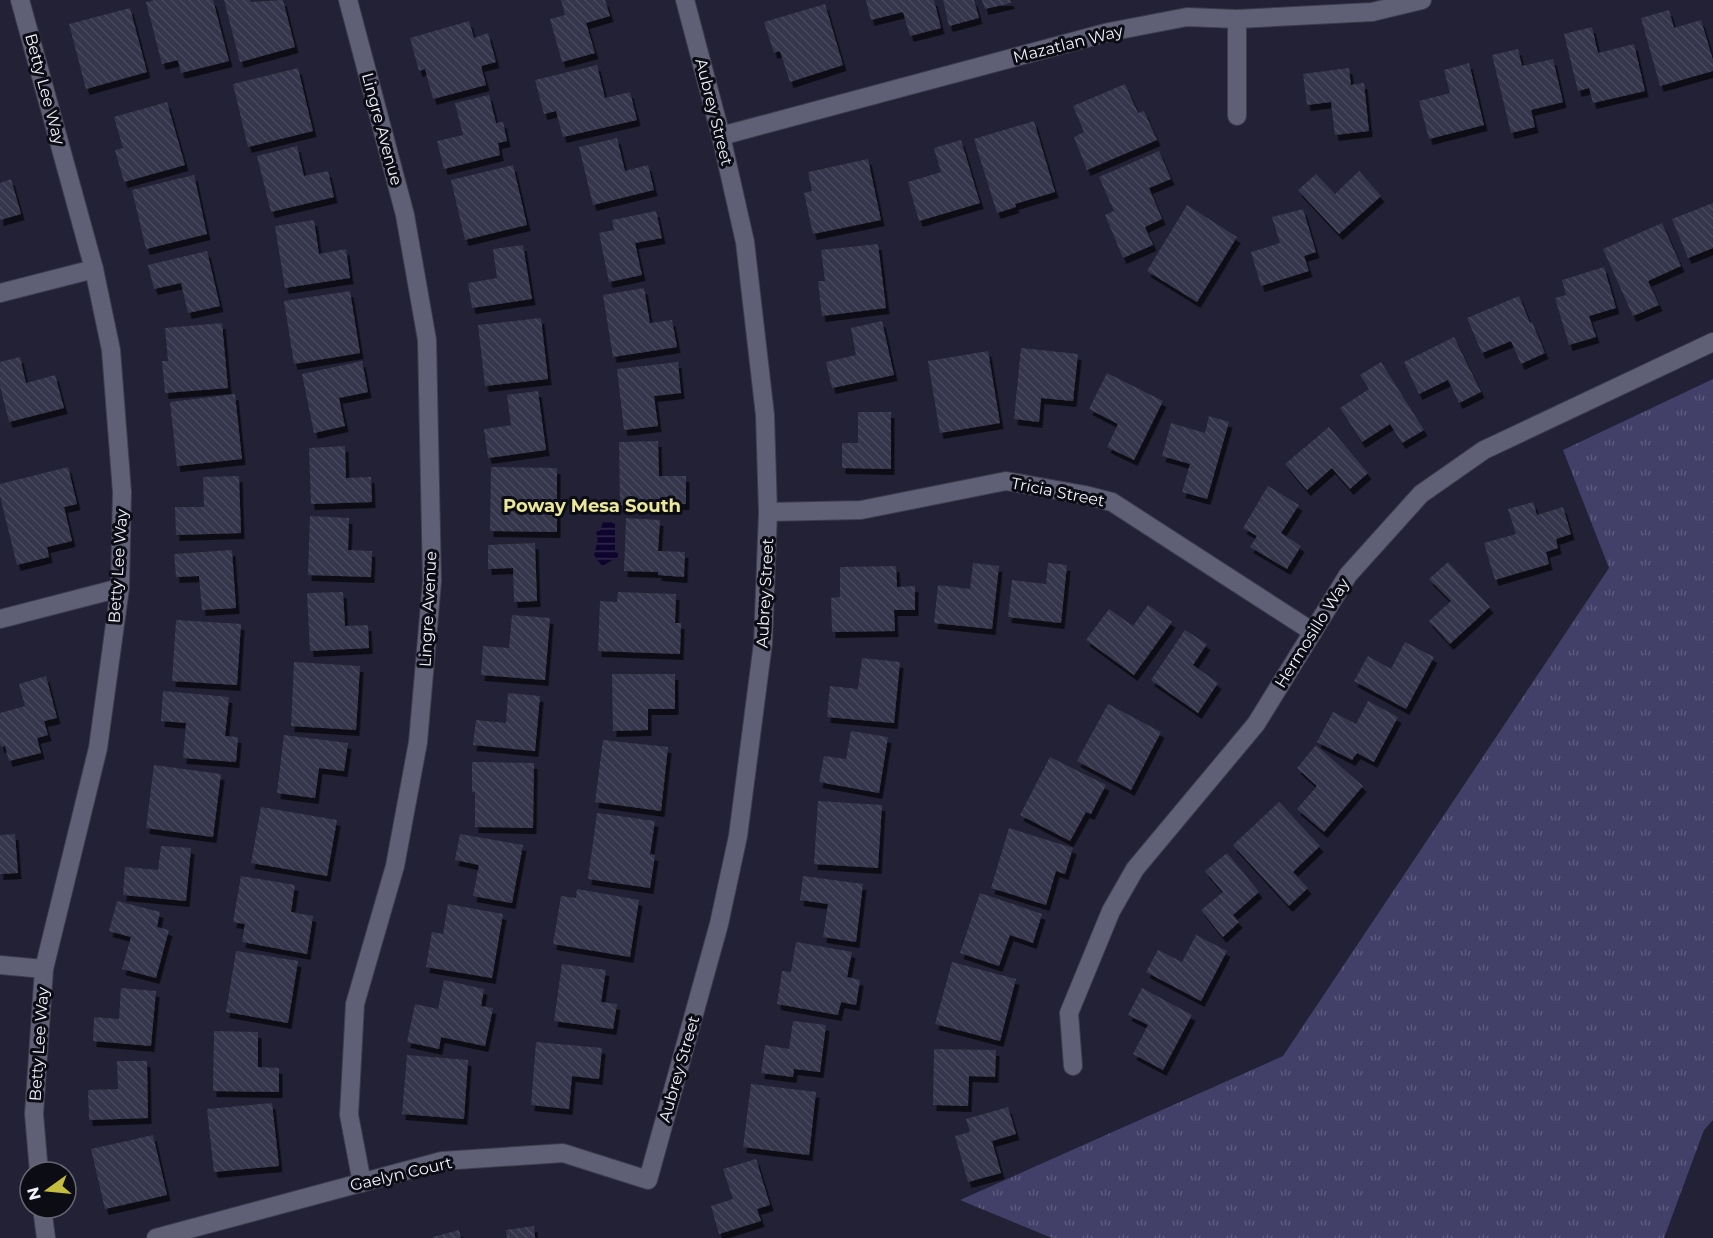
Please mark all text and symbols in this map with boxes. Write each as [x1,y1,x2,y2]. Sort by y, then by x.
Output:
street label: Mazatlan Way [1011,21,1125,67]
street label: Betty Lee Way [21,31,69,147]
street label: Aubrey Street [691,56,737,168]
street label: Lingre Avenue [358,71,406,187]
street label: Tricia Street [1010,474,1107,510]
district label: Poway Mesa South [503,495,681,517]
street label: Betty Lee Way [105,508,131,624]
street label: Aubrey Street [753,537,777,648]
street label: Lingre Avenue [415,551,441,667]
street label: Hermosillo Way [1271,574,1354,691]
street label: Betty Lee Way [26,986,52,1102]
street label: Aubrey Street [655,1013,703,1124]
street label: Gaelyn Court [348,1153,454,1195]
north arrow [18,1160,78,1220]
text: N [23,1185,45,1202]

